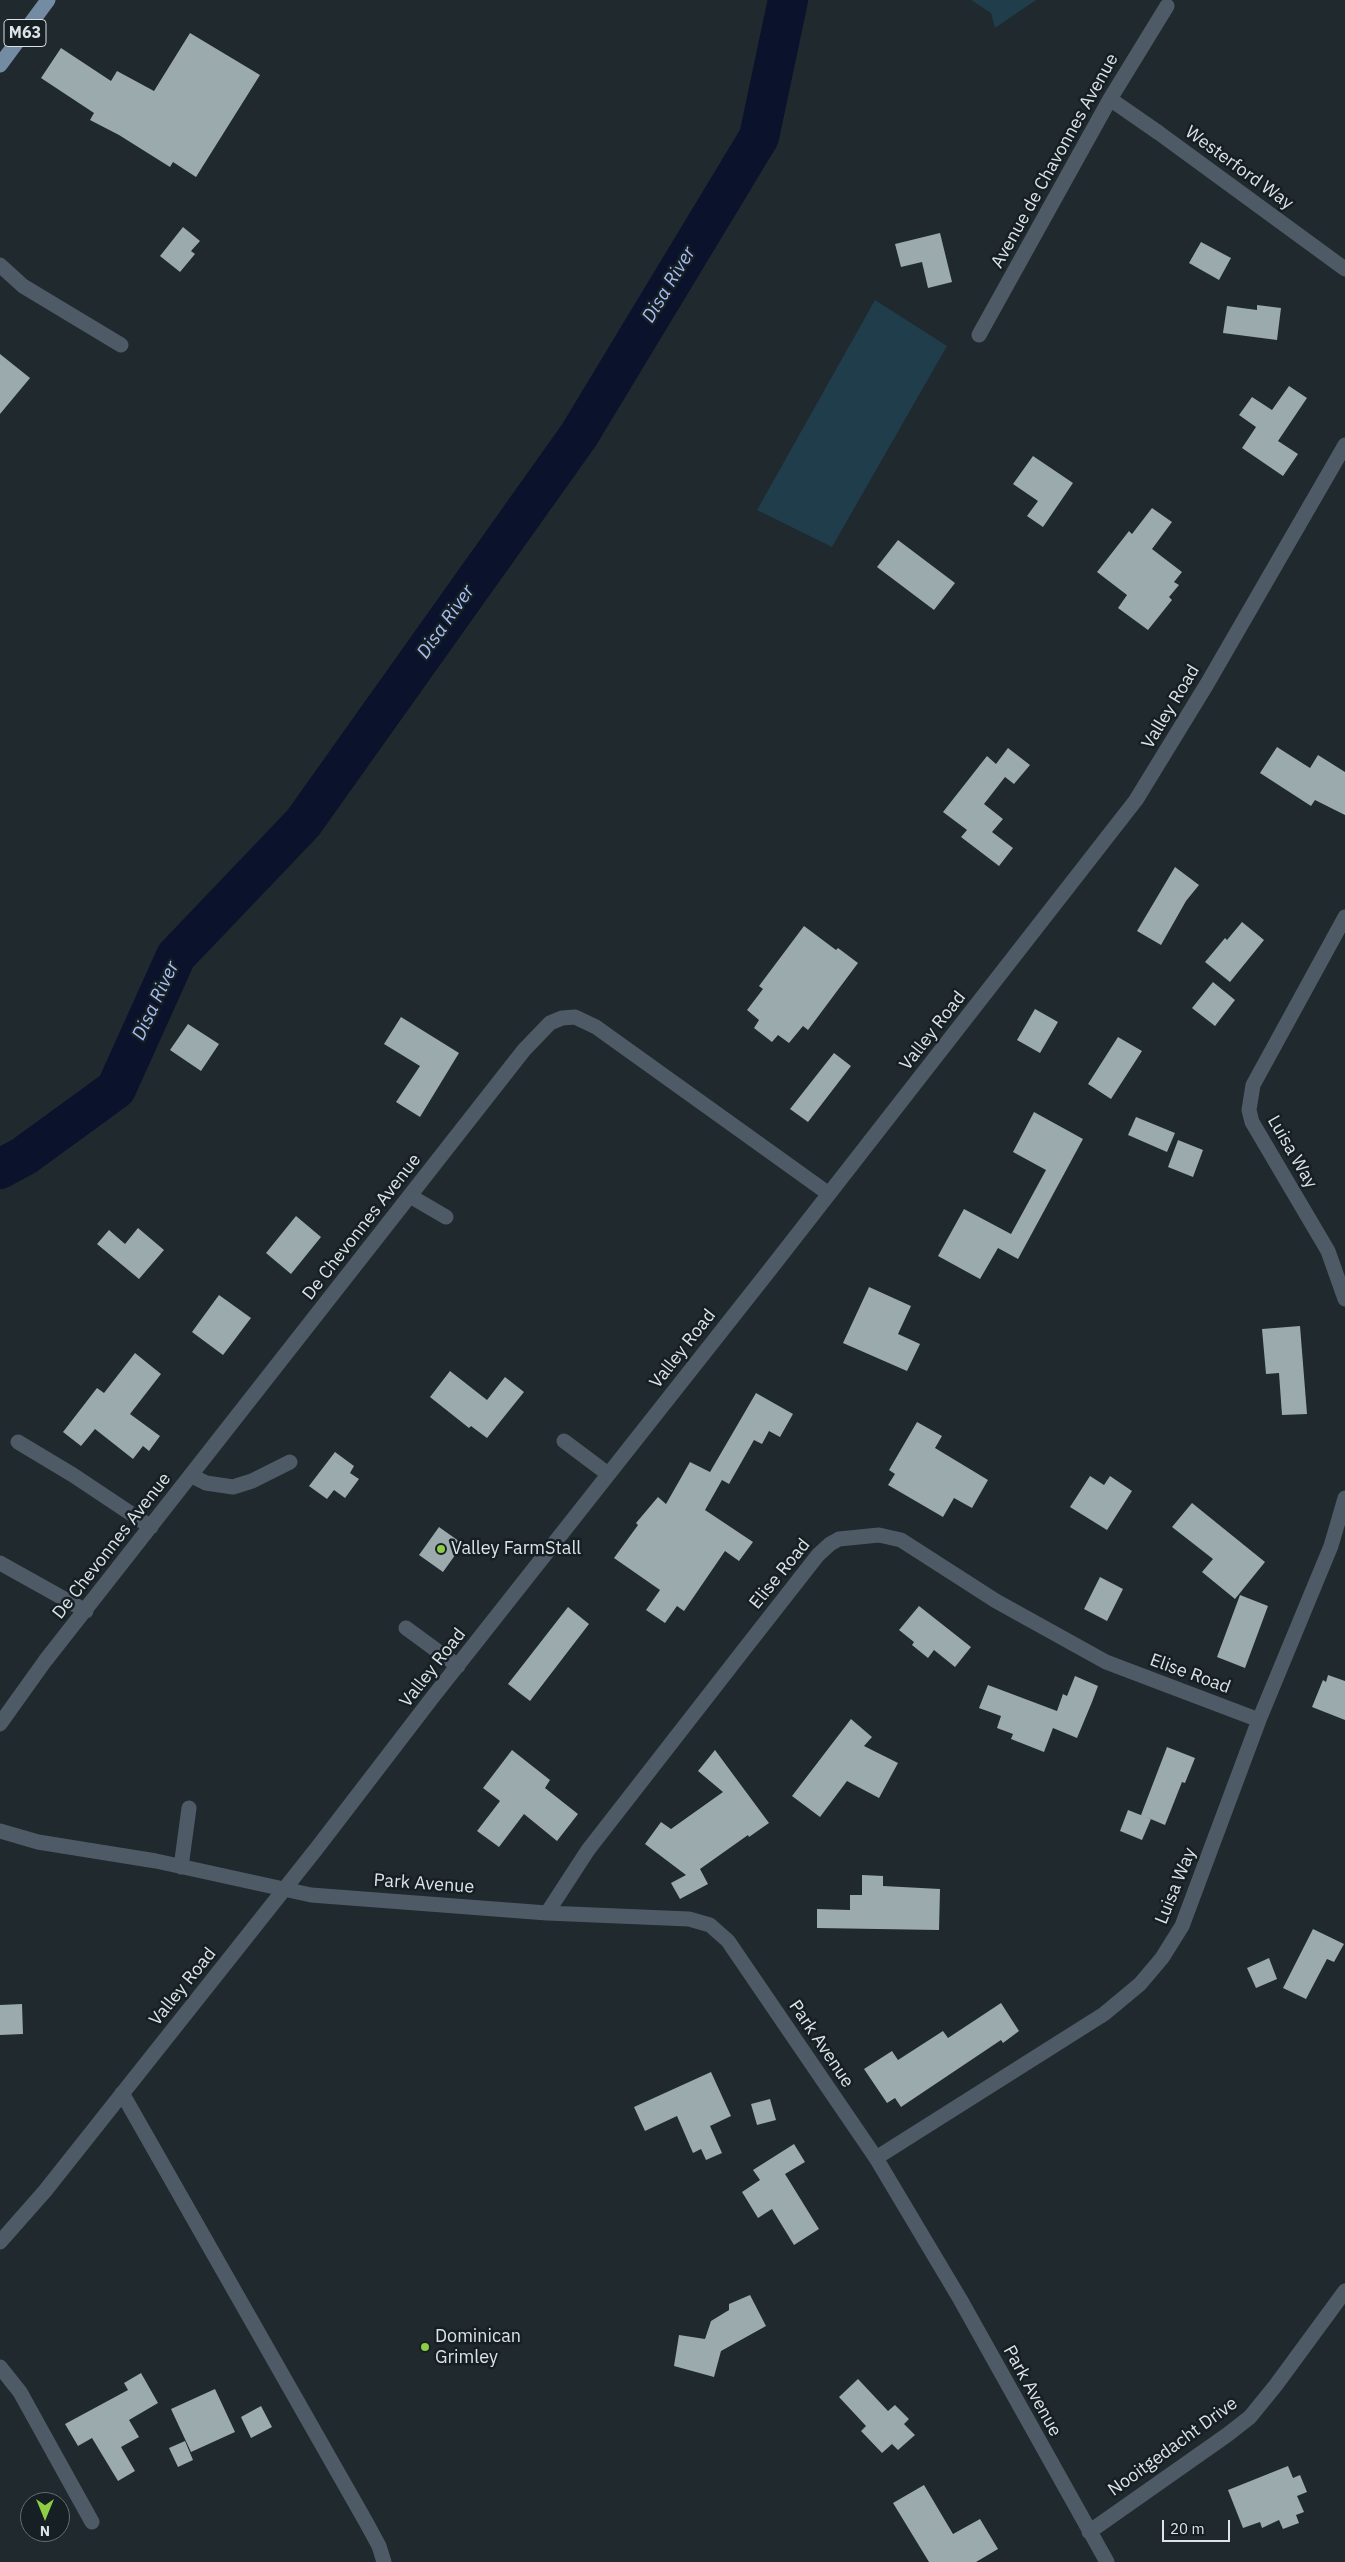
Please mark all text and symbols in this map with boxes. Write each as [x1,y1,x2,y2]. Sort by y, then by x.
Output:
road number: M63 [4,19,46,46]
street label: Avenue de Chavonnes Avenue [987,50,1123,272]
street label: Westerford Way [1181,122,1297,214]
water label: Disa River [637,243,701,327]
water label: Disa River [412,581,480,663]
street label: Valley Road [1137,661,1205,753]
water label: Disa River [128,958,184,1044]
street label: Valley Road [896,987,970,1075]
street label: Luisa Way [1263,1112,1321,1192]
street label: De Chevonnes Avenue [298,1150,426,1304]
street label: Valley Road [646,1305,720,1393]
street label: De Chevonnes Avenue [48,1469,176,1623]
street label: Elise Road [745,1534,815,1614]
place label: Valley FarmStall [451,1538,581,1560]
marker: Valley FarmStall [435,1543,447,1555]
street label: Valley Road [396,1624,470,1712]
street label: Elise Road [1147,1649,1233,1699]
street label: Luisa Way [1151,1845,1201,1927]
street label: Park Avenue [373,1870,475,1898]
street label: Valley Road [145,1944,221,2030]
street label: Park Avenue [784,1996,858,2092]
place label: Dominican Grimley [435,2326,521,2368]
marker: Dominican Grimley [419,2341,431,2353]
street label: Park Avenue [998,2342,1066,2440]
street label: Nooitgedacht Drive [1104,2393,1242,2501]
north arrow [20,2492,70,2542]
scale bar [1165,2510,1232,2542]
text: 20 m [1170,2519,1205,2538]
text: N [40,2522,50,2540]

